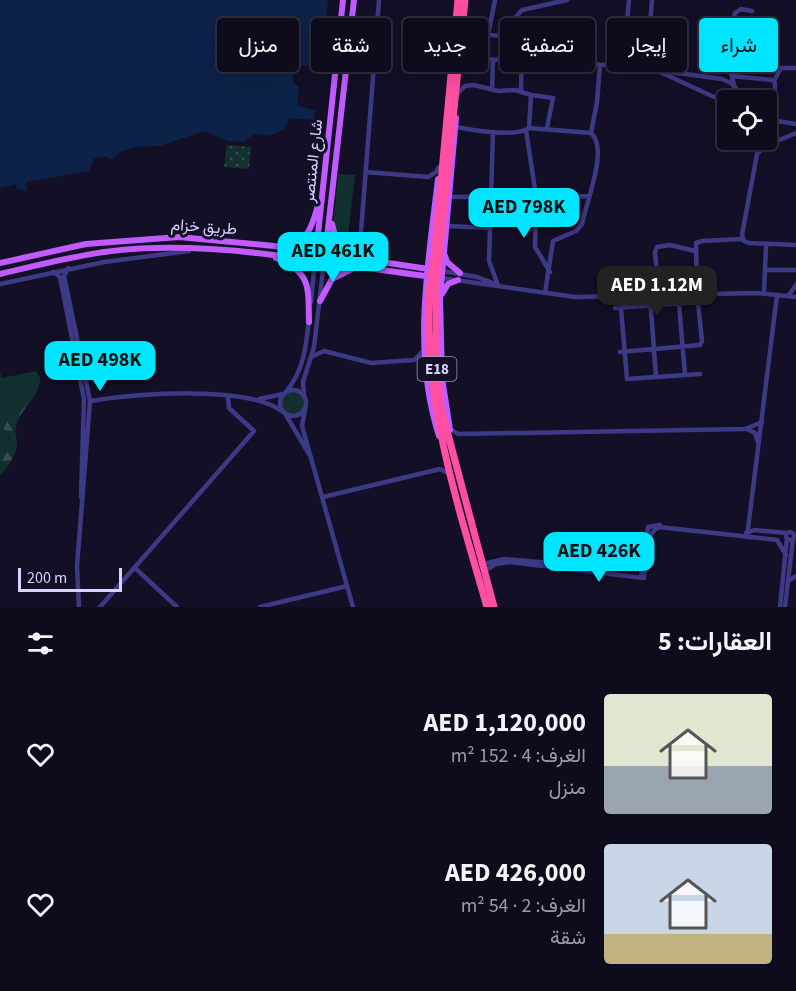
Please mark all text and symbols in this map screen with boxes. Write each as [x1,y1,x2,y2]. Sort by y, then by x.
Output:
chip: منزل [217,18,299,72]
chip: شقة [311,18,391,72]
chip: جديد [403,18,488,72]
chip: تصفية [500,18,595,72]
chip: إيجار [607,18,687,72]
chip: شراء [699,18,778,72]
map controls [717,90,777,150]
button: locate [717,90,777,150]
street label: شارع المنتصر [298,118,328,205]
pin: AED 798K [462,188,586,239]
text: AED 798K [482,193,566,221]
street label: طريق خزام [170,214,238,240]
pin: AED 461K [271,232,395,283]
text: AED 461K [291,237,375,265]
pin: AED 1.12M [588,266,726,317]
text: AED 1.12M [611,271,703,299]
pin: AED 498K [38,341,162,392]
text: AED 498K [58,346,142,374]
road number: E18 [418,357,456,381]
pin: AED 426K [537,532,661,583]
text: AED 426K [557,537,641,565]
scale bar [18,565,122,592]
text: 200 m [27,567,67,589]
text: العقارات: 5 [658,623,772,660]
icon: filters [24,627,57,660]
text: AED 1,120,000 [423,704,586,741]
icon: home [652,718,724,790]
icon: heart [24,738,57,771]
text: الغرف: 4 · 152 m² [451,742,586,770]
text: منزل [549,774,586,802]
text: AED 426,000 [445,854,586,891]
icon: home [652,868,724,940]
icon: heart [24,888,57,921]
text: الغرف: 2 · 54 m² [461,892,586,920]
text: شقة [550,924,586,952]

